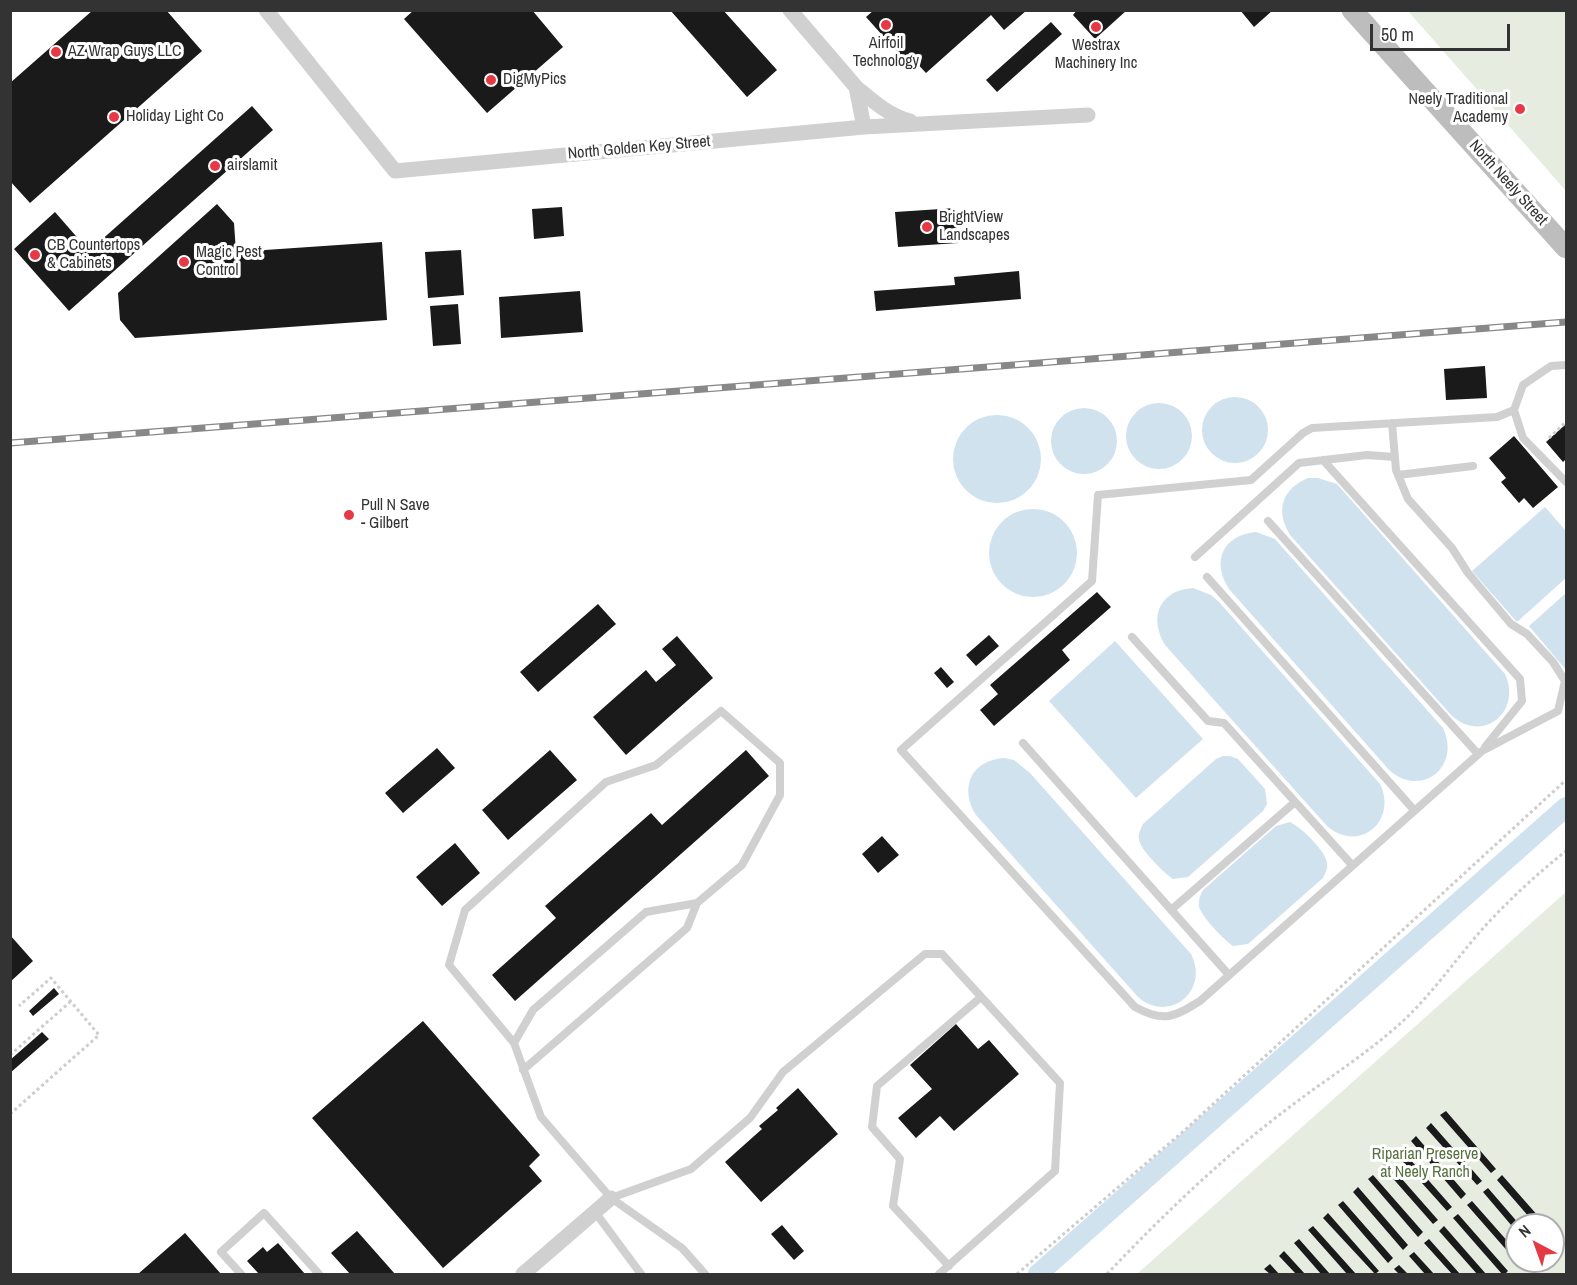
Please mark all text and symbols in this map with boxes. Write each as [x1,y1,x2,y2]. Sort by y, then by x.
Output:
scale bar [1373,12,1512,50]
marker: Airfoil Technology [879,18,893,32]
marker: Westrax Machinery Inc [1089,20,1103,34]
text: 50 m [1381,22,1414,47]
place label: Airfoil Technology [853,34,919,72]
place label: Westrax Machinery Inc [1055,36,1137,74]
place label: AZ Wrap Guys LLC [68,42,182,62]
marker: AZ Wrap Guys LLC [49,45,63,59]
place label: DigMyPics [503,70,566,90]
marker: DigMyPics [484,73,498,87]
place label: Neely Traditional Academy [1409,90,1508,128]
marker: Neely Traditional Academy [1513,102,1527,116]
place label: Holiday Light Co [126,107,224,127]
marker: Holiday Light Co [107,110,121,124]
street label: North Golden Key Street [567,132,711,164]
street label: North Neely Street [1465,136,1551,230]
place label: airslamit [227,156,277,176]
marker: airslamit [208,159,222,173]
place label: BrightView Landscapes [939,208,1010,246]
marker: BrightView Landscapes [920,220,934,234]
place label: CB Countertops & Cabinets [47,236,140,274]
place label: Magic Pest Control [196,243,262,281]
marker: CB Countertops & Cabinets [28,248,42,262]
marker: Magic Pest Control [177,255,191,269]
place label: Pull N Save - Gilbert [361,496,430,534]
marker: Pull N Save - Gilbert [342,508,356,522]
park label: Riparian Preserve at Neely Ranch [1372,1145,1478,1183]
north arrow [1505,1213,1565,1273]
text: N [1514,1220,1535,1242]

